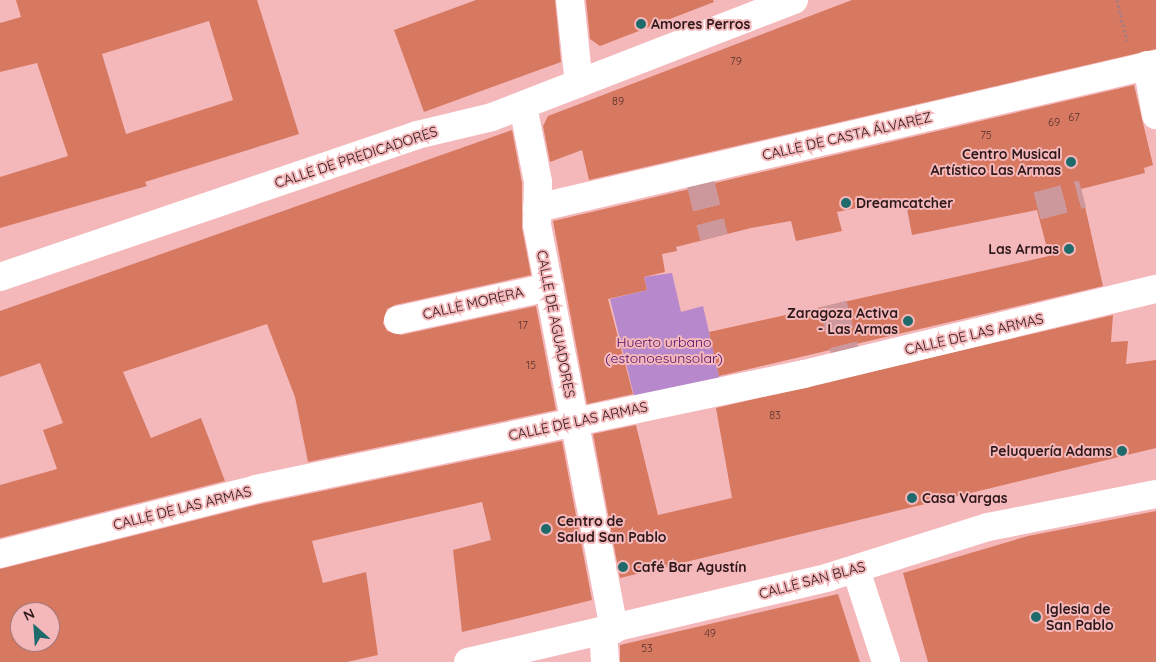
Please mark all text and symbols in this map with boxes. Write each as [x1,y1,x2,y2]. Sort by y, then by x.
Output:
place label: Amores Perros [651,16,750,32]
marker: Amores Perros [635,18,647,30]
house number: 79 [730,54,742,68]
house number: 89 [612,94,624,108]
street label: CALLE DE CASTA ÁLVAREZ [761,108,933,164]
house number: 67 [1068,110,1080,124]
house number: 69 [1048,115,1060,129]
street label: CALLE DE PREDICADORES [272,123,440,191]
house number: 75 [980,128,992,142]
place label: Centro Musical Artístico Las Armas [930,146,1061,178]
marker: Centro Musical Artístico Las Armas [1065,156,1077,168]
place label: Dreamcatcher [856,195,953,211]
marker: Dreamcatcher [840,197,852,209]
place label: Las Armas [988,241,1059,257]
marker: Las Armas [1063,243,1075,255]
street label: CALLE DE AGUADORES [533,249,579,399]
street label: CALLE MORERA [421,283,525,323]
place label: Zaragoza Activa - Las Armas [787,305,898,338]
street label: CALLE DE LAS ARMAS [903,310,1045,358]
marker: Zaragoza Activa - Las Armas [902,315,914,327]
house number: 17 [518,318,528,332]
park label: Huerto urbano (estonoesunsolar) [605,334,723,367]
house number: 15 [526,358,536,372]
street label: CALLE DE LAS ARMAS [507,398,649,444]
house number: 83 [769,408,781,422]
place label: Peluquería Adams [990,443,1112,459]
marker: Peluquería Adams [1116,445,1128,457]
street label: CALLE DE LAS ARMAS [111,483,253,533]
place label: Casa Vargas [922,490,1008,506]
marker: Casa Vargas [906,492,918,504]
place label: Centro de Salud San Pablo [557,513,667,546]
marker: Centro de Salud San Pablo [539,522,553,536]
street label: CALLE SAN BLAS [757,558,867,602]
place label: Café Bar Agustín [633,559,747,575]
marker: Café Bar Agustín [617,561,629,573]
place label: Iglesia de San Pablo [1046,601,1114,634]
north arrow [10,602,60,652]
text: N [20,604,37,625]
marker: Iglesia de San Pablo [1030,611,1042,623]
house number: 49 [704,626,716,640]
house number: 53 [641,641,653,655]

